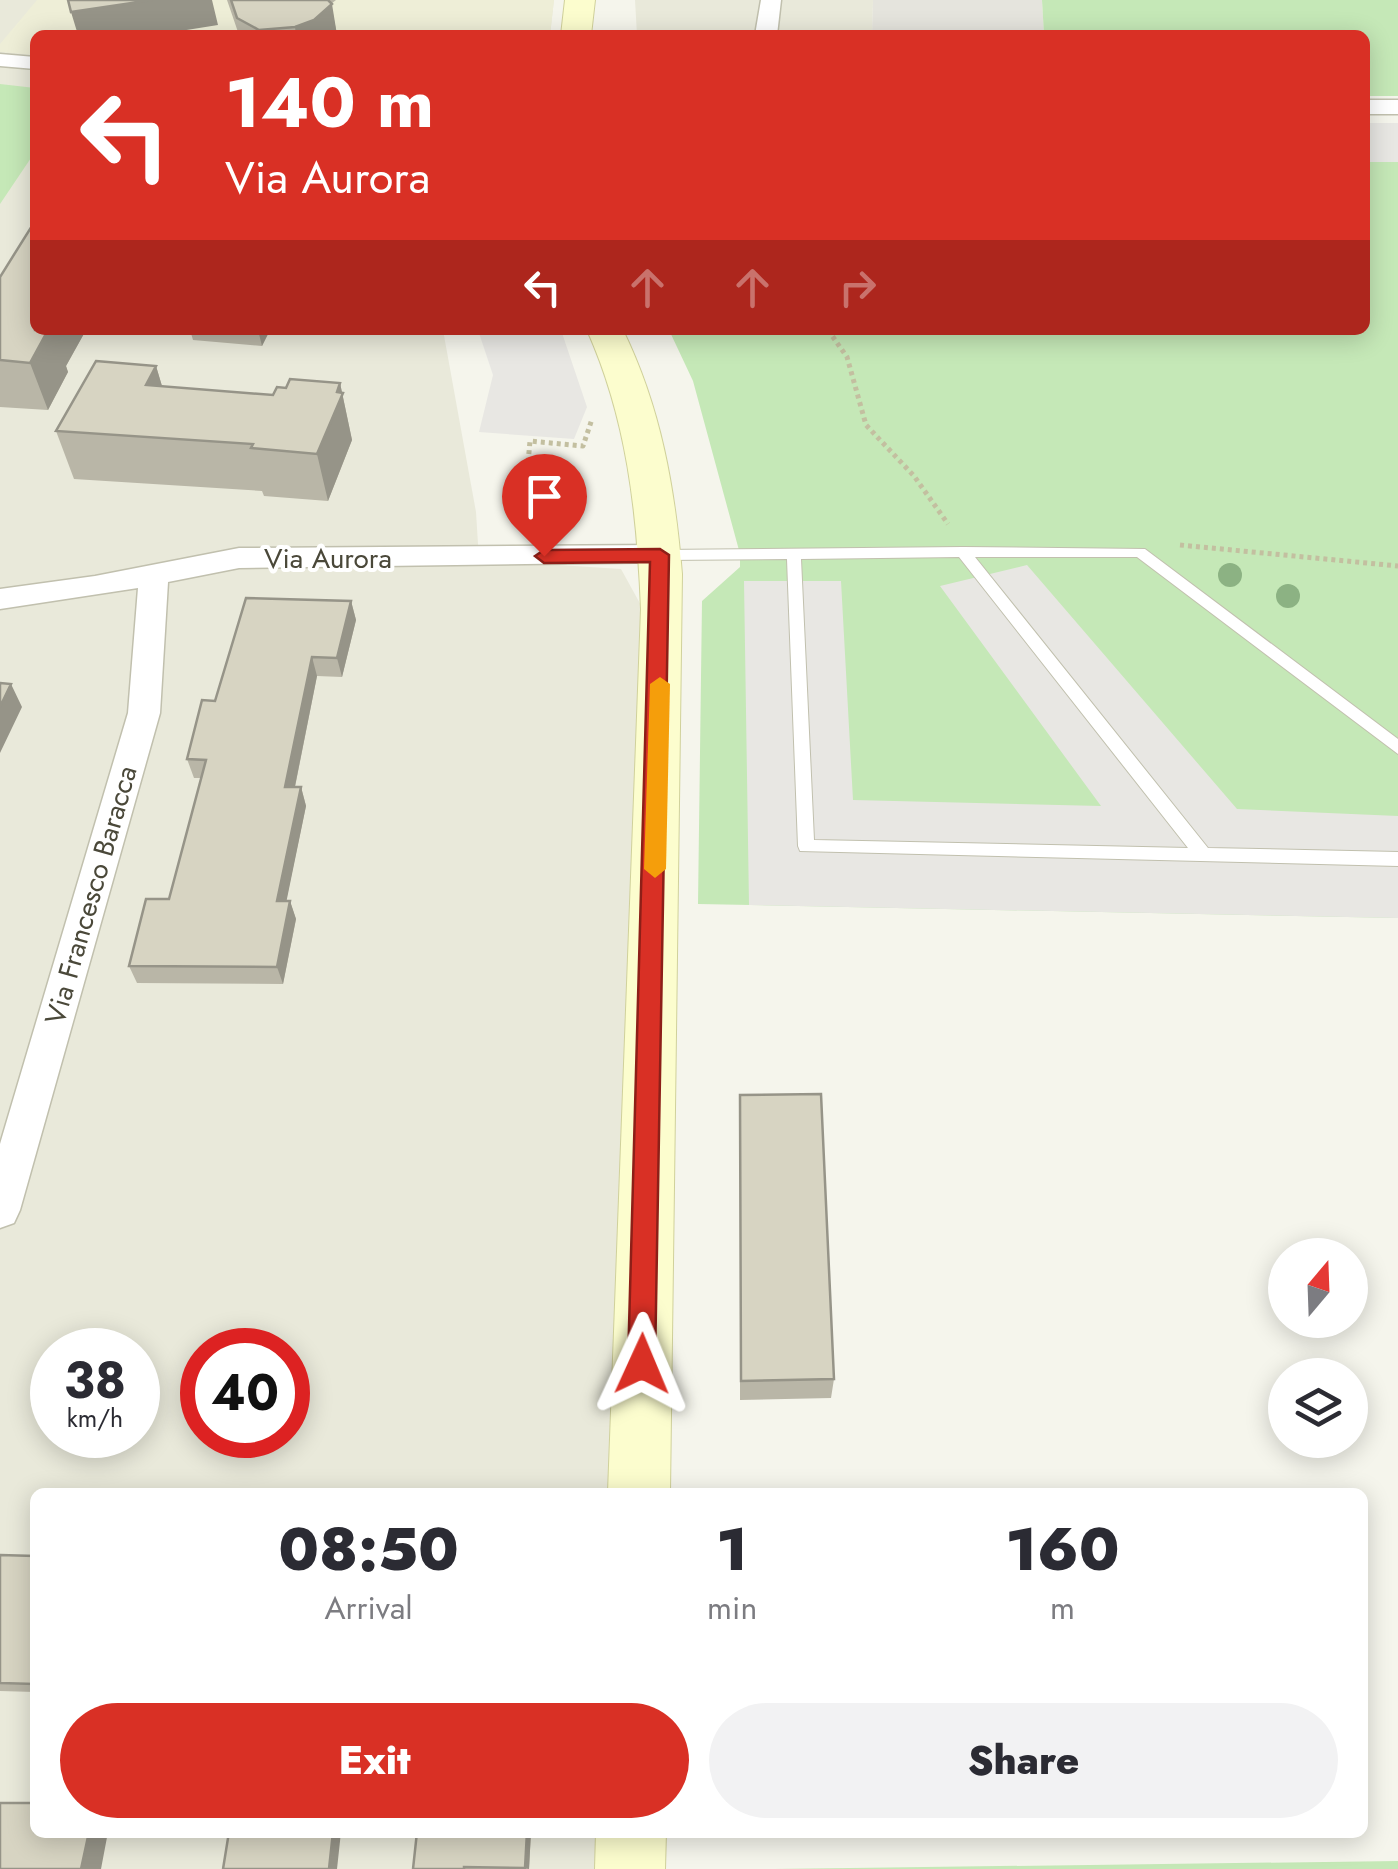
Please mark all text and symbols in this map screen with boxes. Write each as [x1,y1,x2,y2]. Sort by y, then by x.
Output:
text: 140 m [225,52,434,153]
icon: left [60,70,190,200]
text: Via Aurora [225,145,430,210]
icon: left [515,260,570,315]
icon: ahead [620,260,675,315]
icon: ahead [725,260,780,315]
icon: right [830,260,885,315]
pin [502,454,587,557]
icon: arrive [517,469,572,524]
street label: Via Aurora [264,538,392,579]
street label: Via Francesco Baracca [34,761,148,1029]
north arrow [1268,1238,1368,1338]
map controls [1268,1238,1368,1458]
position arrow [590,1312,694,1416]
speed limit sign: 40 [180,1328,310,1458]
text: 38 [64,1344,126,1417]
button: layers [1268,1358,1368,1458]
text: km/h [67,1400,123,1436]
text: 08:50 [278,1506,459,1593]
text: 1 [716,1506,748,1593]
text: 160 [1005,1506,1120,1593]
text: Arrival [324,1585,413,1631]
text: min [707,1585,757,1631]
text: m [1050,1585,1075,1631]
button: Exit [60,1703,689,1818]
button: Share [709,1703,1338,1818]

